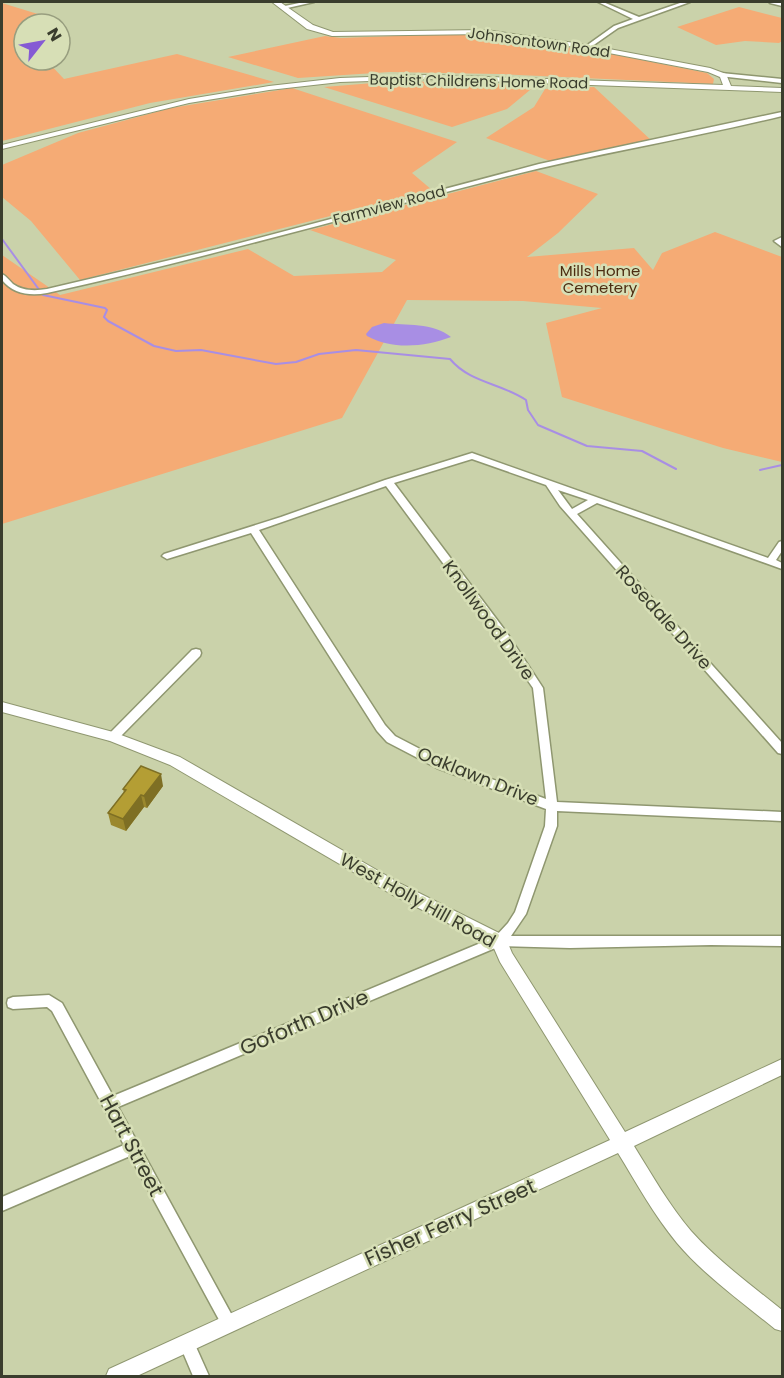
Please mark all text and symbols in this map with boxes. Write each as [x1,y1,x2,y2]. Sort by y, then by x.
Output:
north arrow [12,12,72,72]
street label: Johnsontown Road [466,22,612,62]
text: N [41,23,67,46]
street label: Baptist Childrens Home Road [369,69,589,93]
street label: Farmview Road [331,180,447,230]
park label: Mills Home Cemetery [560,260,640,298]
street label: Knollwood Drive [437,555,541,685]
street label: Rosedale Drive [610,559,718,675]
street label: Oaklawn Drive [414,740,542,812]
street label: West Holly Hill Road [336,847,500,953]
street label: Goforth Drive [235,982,373,1062]
street label: Hart Street [93,1089,171,1201]
street label: Fisher Ferry Street [360,1171,540,1273]

